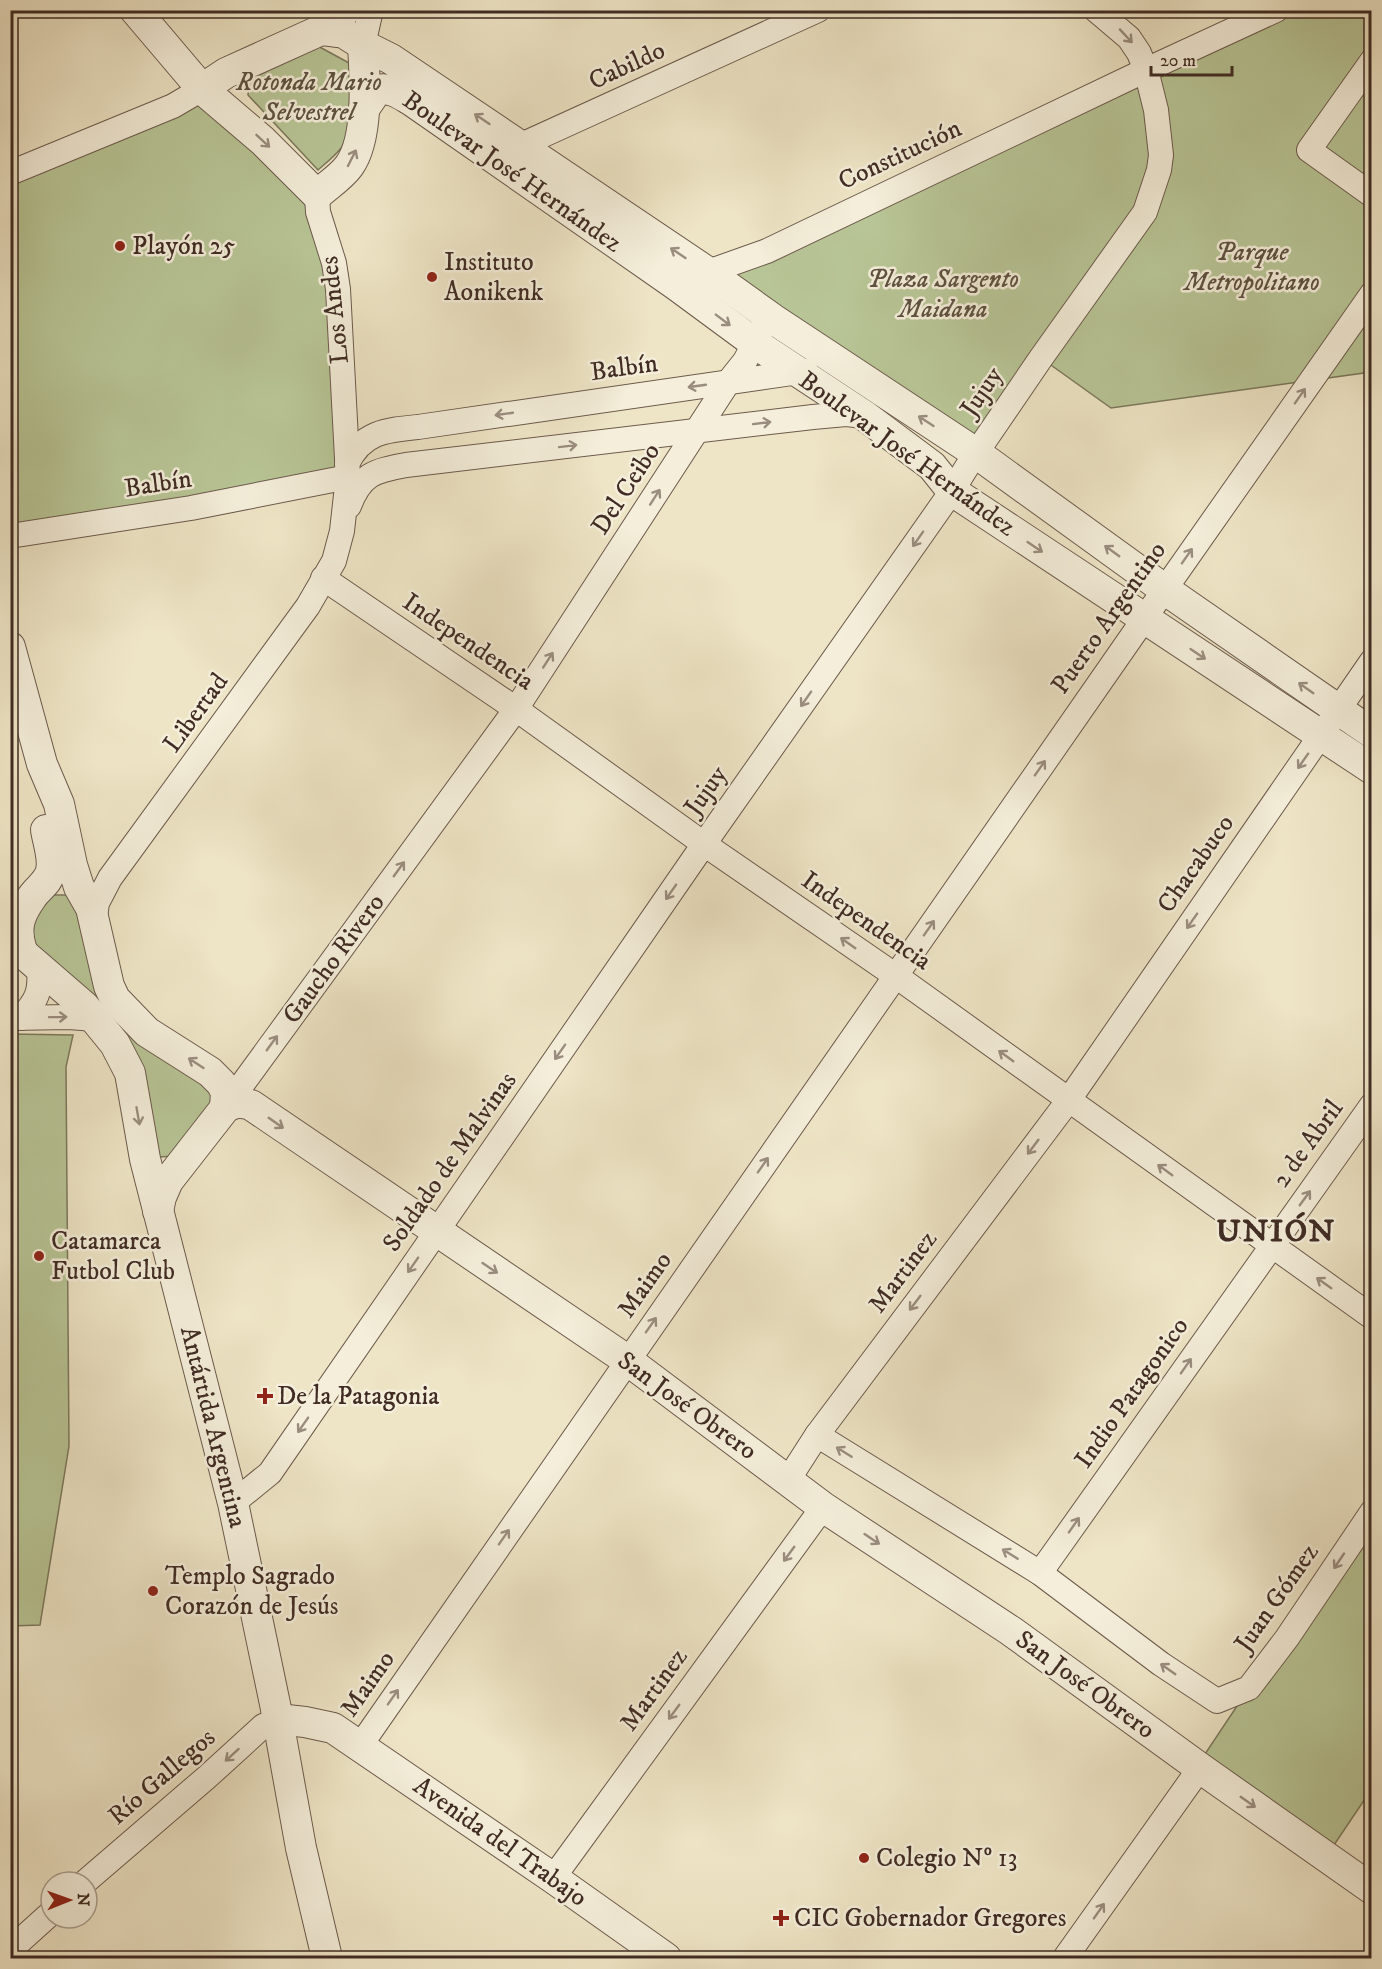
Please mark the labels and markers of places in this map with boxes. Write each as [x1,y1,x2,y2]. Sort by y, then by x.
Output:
place label: Playón 25 [132,230,235,263]
marker: Playón 25 [113,239,127,253]
place label: Instituto Aonikenk [444,246,543,309]
marker: Instituto Aonikenk [425,270,439,284]
place label: Catamarca Futbol Club [51,1225,175,1288]
marker: Catamarca Futbol Club [32,1249,46,1263]
place label: De la Patagonia [277,1380,439,1413]
marker: De la Patagonia [258,1389,272,1403]
place label: Templo Sagrado Corazón de Jesús [165,1560,339,1623]
marker: Templo Sagrado Corazón de Jesús [146,1584,160,1598]
place label: Colegio Nº 13 [876,1842,1017,1875]
marker: Colegio Nº 13 [857,1851,871,1865]
place label: CIC Gobernador Gregores [794,1902,1066,1935]
marker: CIC Gobernador Gregores [772,1909,790,1927]

